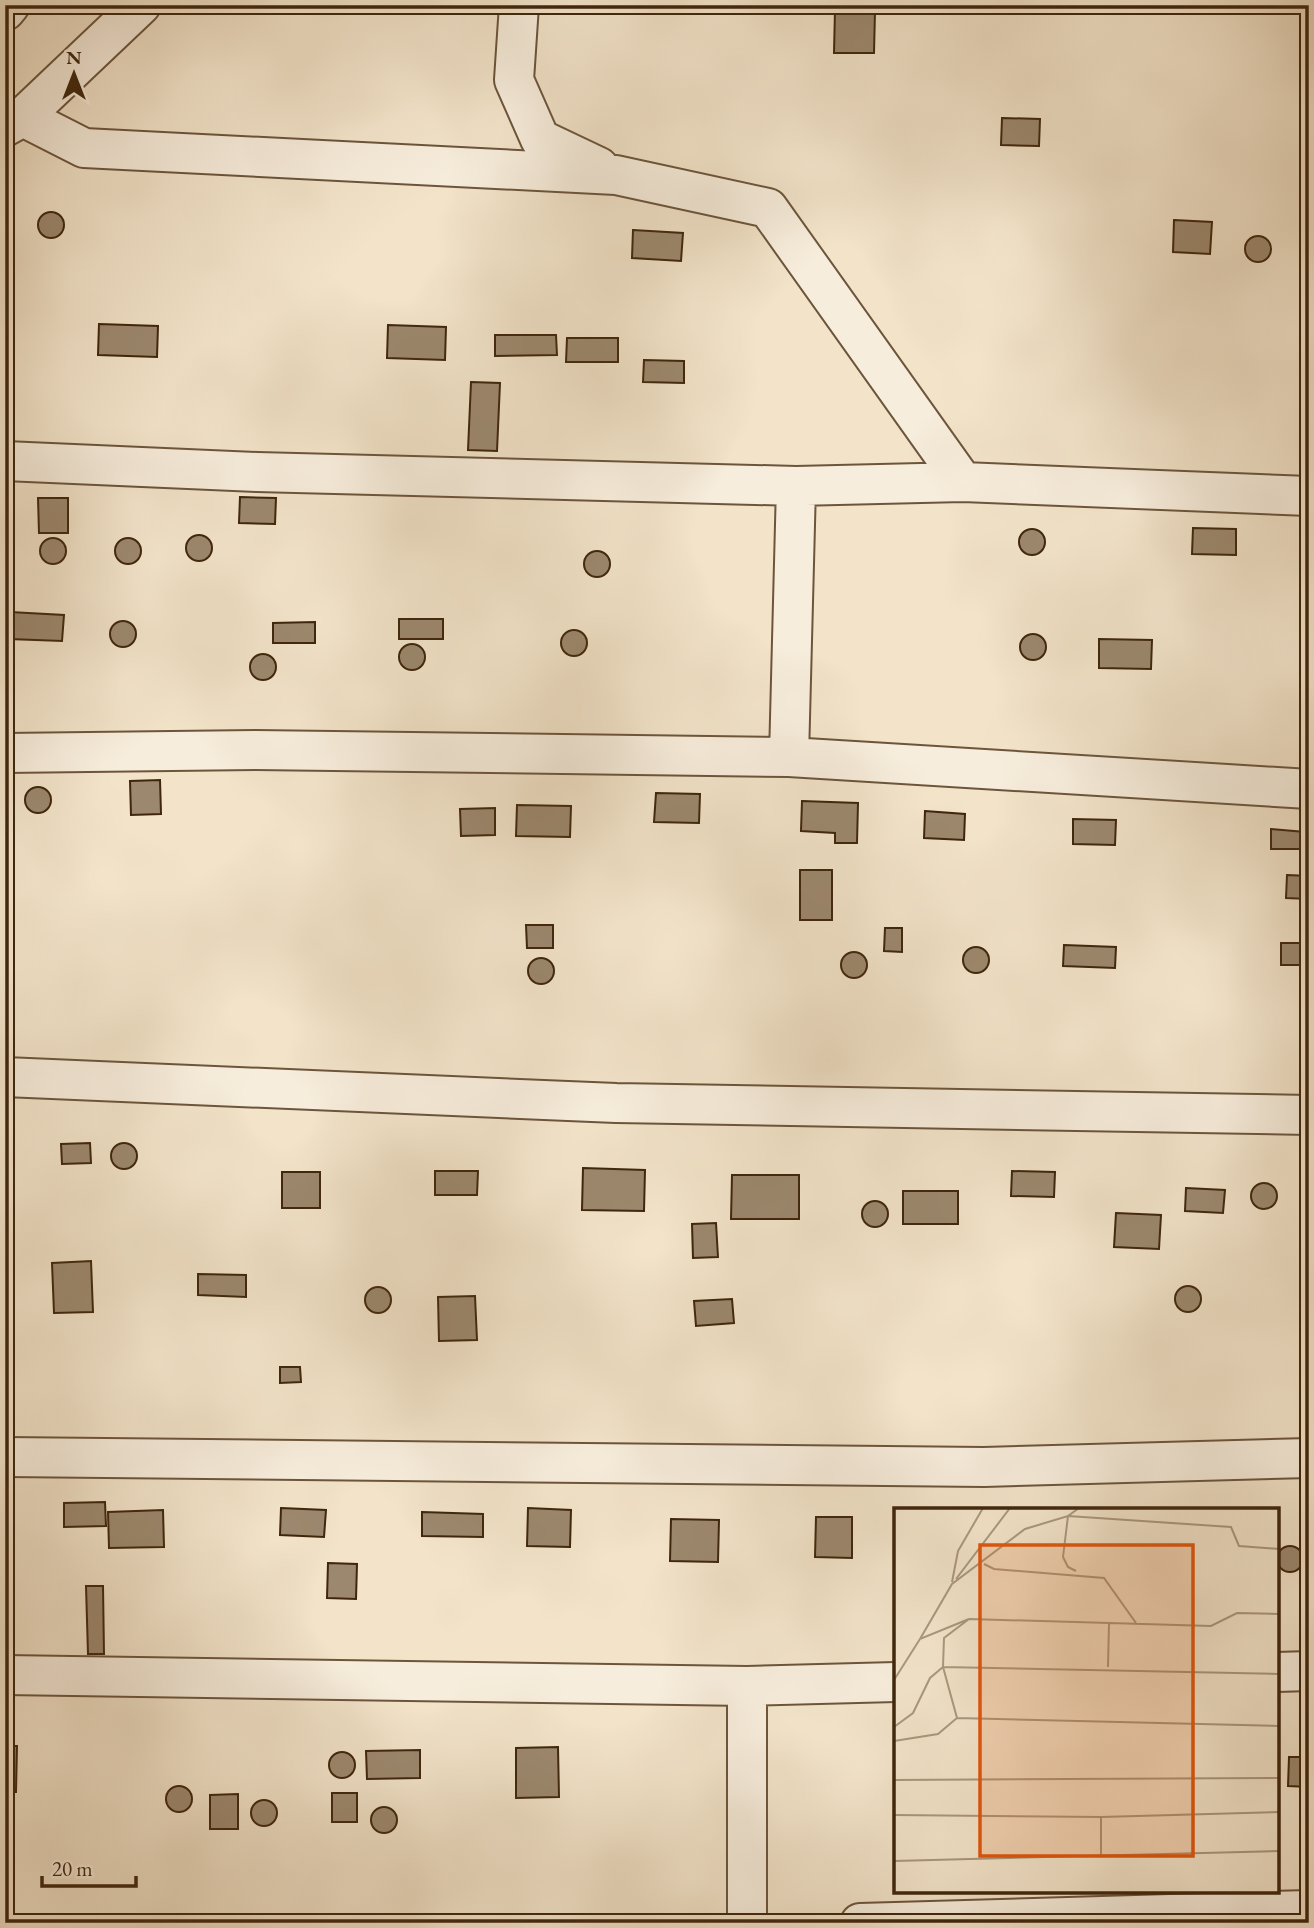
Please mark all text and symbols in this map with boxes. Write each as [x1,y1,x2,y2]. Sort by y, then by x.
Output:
north arrow [38,38,108,108]
text: N [66,45,82,70]
inset map [894,1508,1279,1893]
scale bar [42,1844,136,1888]
text: 20 m [52,1855,93,1882]

